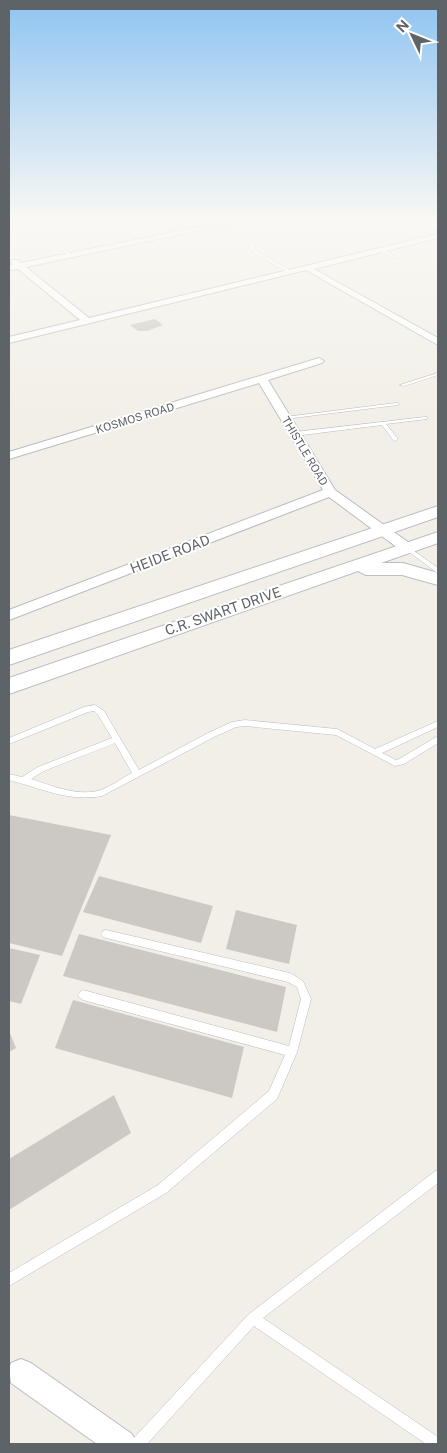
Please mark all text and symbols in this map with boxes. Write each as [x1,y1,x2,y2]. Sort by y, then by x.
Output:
north arrow [387,10,437,60]
text: N [393,17,412,36]
street label: KOSMOS ROAD [94,400,176,436]
street label: THISTLE ROAD [280,414,330,488]
street label: HEIDE ROAD [128,531,212,577]
street label: C.R. SWART DRIVE [163,584,283,638]

